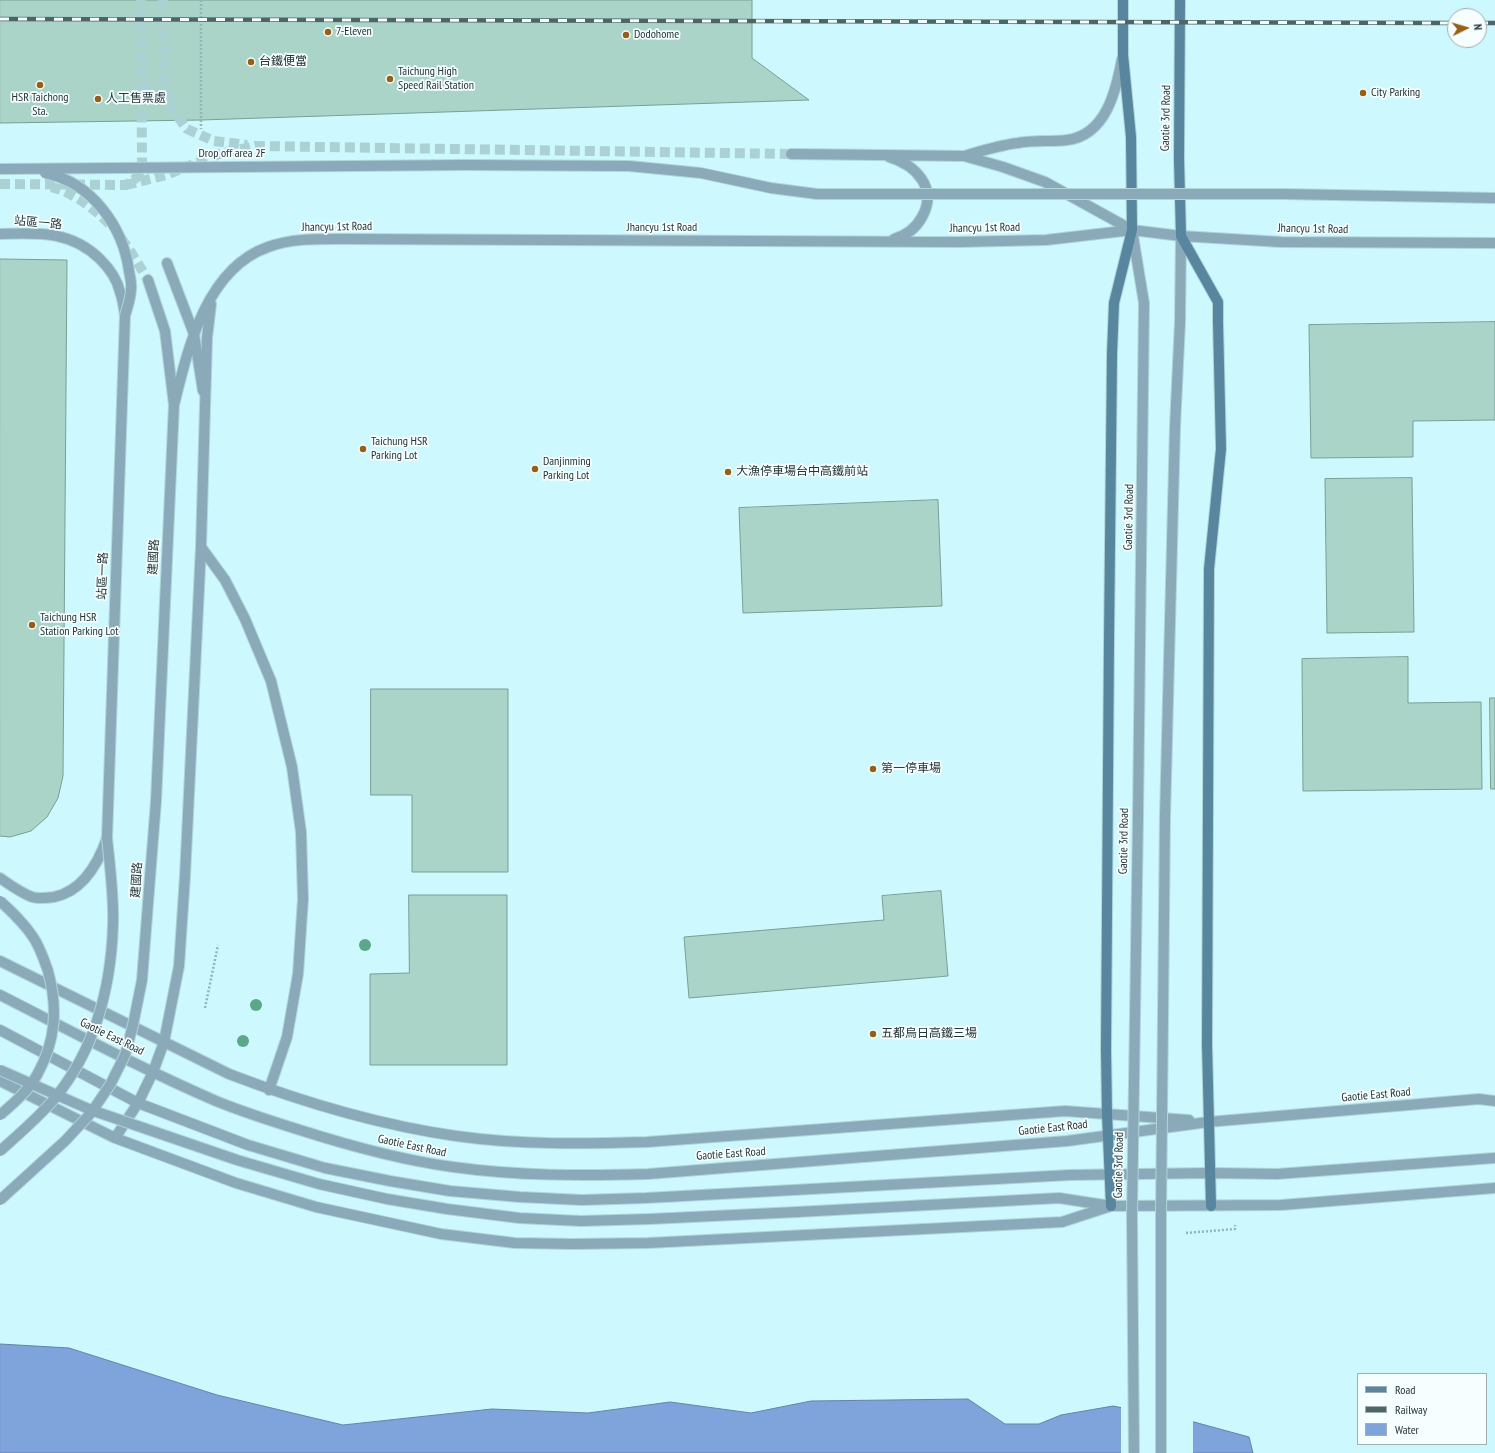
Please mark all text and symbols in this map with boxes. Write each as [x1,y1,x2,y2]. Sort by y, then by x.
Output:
north arrow [1447,8,1487,48]
text: N [1471,23,1485,31]
place label: 7-Eleven [336,25,372,39]
marker: 7-Eleven [323,27,333,37]
place label: Dodohome [634,28,679,42]
marker: Dodohome [621,30,631,40]
place label: 台鐵便當 [259,55,307,69]
marker: 台鐵便當 [246,57,256,67]
place label: Taichung High Speed Rail Station [398,65,474,93]
marker: Taichung High Speed Rail Station [385,74,395,84]
marker: HSR Taichong Sta. [35,80,45,90]
street label: Gaotie 3rd Road [1158,85,1174,151]
place label: City Parking [1371,86,1420,100]
marker: City Parking [1358,88,1368,98]
place label: HSR Taichong Sta. [12,91,68,119]
place label: 人工售票處 [106,92,166,106]
marker: 人工售票處 [93,94,103,104]
street label: Drop off area 2F [198,147,266,161]
street label: 站區一路 [13,214,63,232]
street label: Jhancyu 1st Road [302,219,372,235]
street label: Jhancyu 1st Road [950,220,1020,236]
street label: Jhancyu 1st Road [627,221,697,235]
street label: Jhancyu 1st Road [1278,221,1348,237]
place label: Taichung HSR Parking Lot [371,435,428,463]
marker: Taichung HSR Parking Lot [358,444,368,454]
place label: Danjinming Parking Lot [543,455,591,483]
marker: Danjinming Parking Lot [530,464,540,474]
place label: 大漁停車場台中高鐵前站 [736,465,868,479]
marker: 大漁停車場台中高鐵前站 [723,467,733,477]
street label: Gaotie 3rd Road [1121,484,1137,550]
street label: 建國路 [146,539,162,575]
street label: 站區一路 [95,552,111,600]
place label: Taichung HSR Station Parking Lot [40,611,119,639]
marker: Taichung HSR Station Parking Lot [27,620,37,630]
place label: 第一停車場 [881,762,941,776]
marker: 第一停車場 [868,764,878,774]
street label: Gaotie 3rd Road [1116,808,1132,874]
street label: 建國路 [129,862,145,898]
street label: Gaotie East Road [78,1015,146,1059]
place label: 五都烏日高鐵三場 [881,1027,977,1041]
marker: 五都烏日高鐵三場 [868,1029,878,1039]
street label: Gaotie East Road [1341,1085,1411,1105]
street label: Gaotie East Road [1018,1117,1088,1139]
street label: Gaotie East Road [376,1132,448,1160]
street label: Gaotie 3rd Road [1111,1132,1127,1198]
street label: Gaotie East Road [696,1144,766,1164]
legend [1357,1373,1487,1445]
text: Road [1395,1382,1415,1397]
text: Railway [1395,1402,1427,1417]
text: Water [1395,1422,1419,1437]

